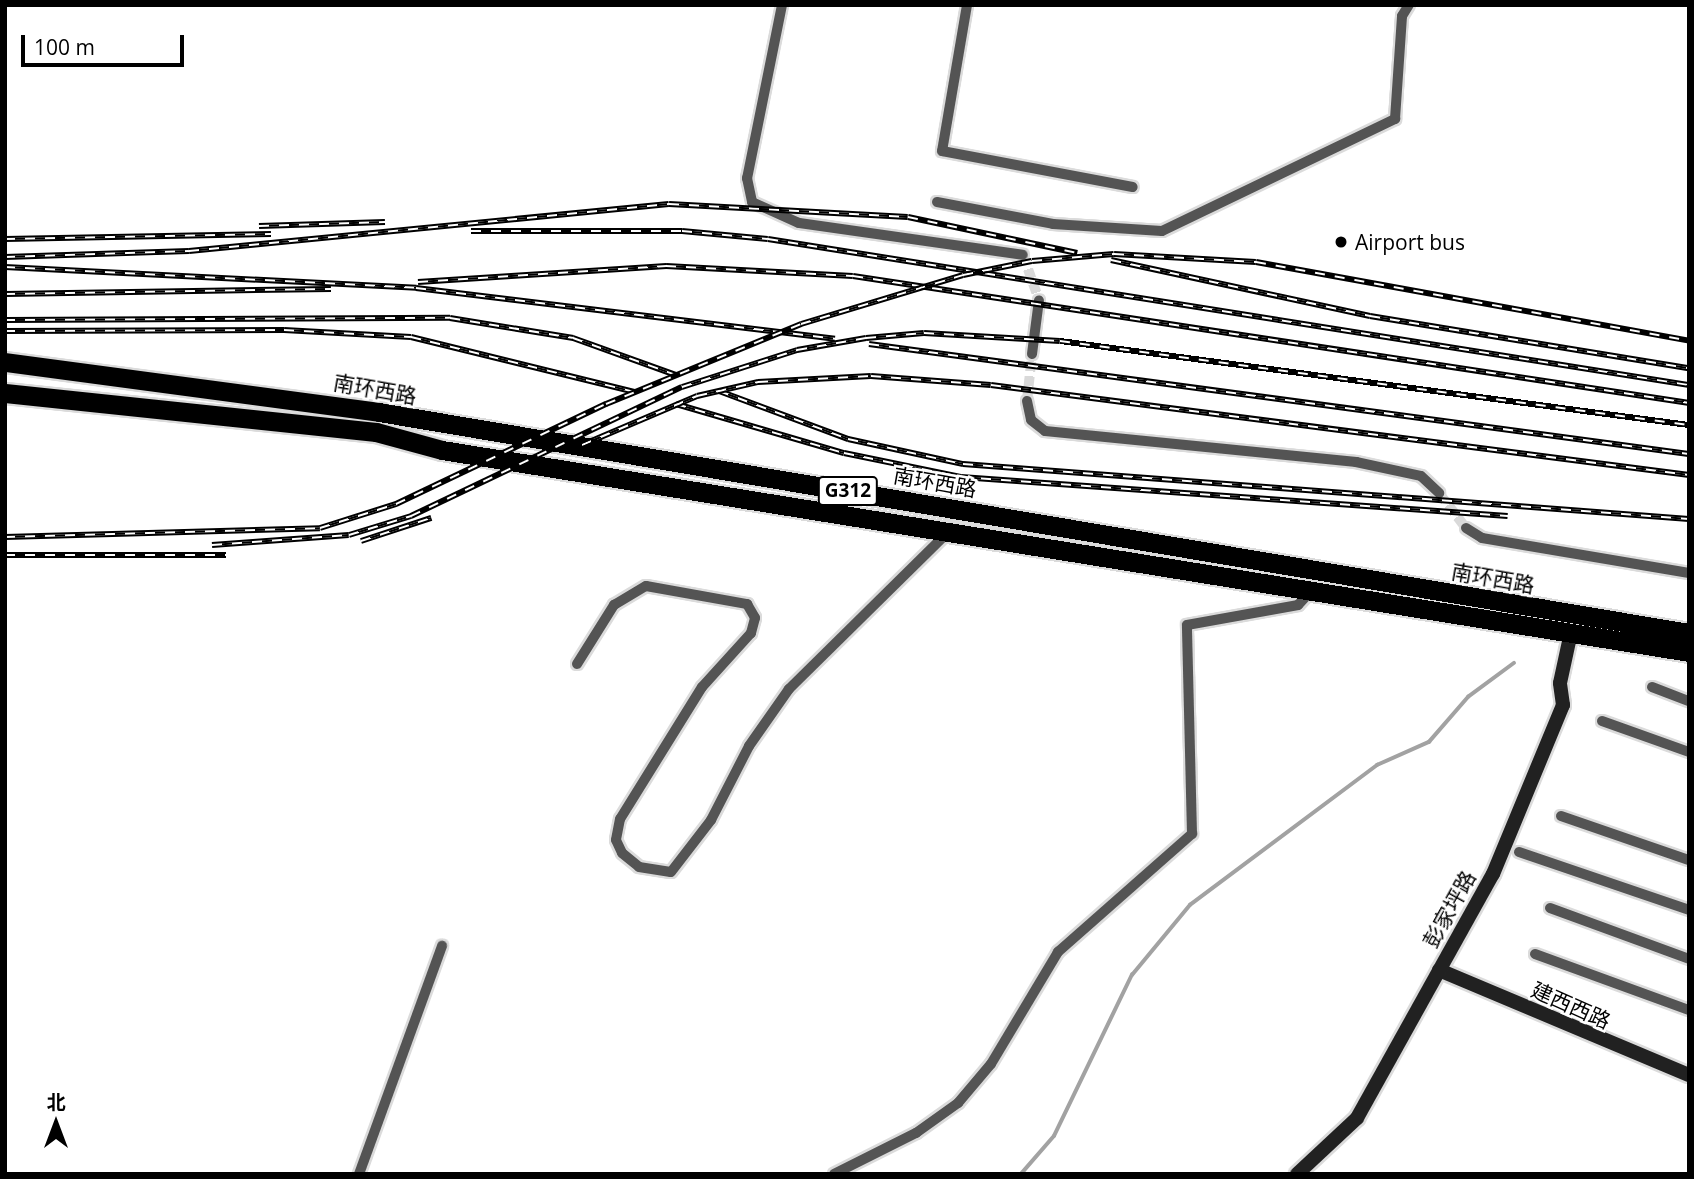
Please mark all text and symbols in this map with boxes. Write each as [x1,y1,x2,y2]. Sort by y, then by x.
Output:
scale bar [24,21,187,65]
text: 100 m [34,33,95,61]
place label: Airport bus [1355,229,1465,255]
marker: Airport bus [1333,234,1349,250]
street label: 南环西路 [331,369,419,409]
street label: 南环西路 [891,462,979,502]
road number: G312 [816,476,880,506]
street label: 南环西路 [1449,558,1537,598]
street label: 彭家坪路 [1418,866,1480,952]
street label: 建西西路 [1528,976,1614,1034]
north arrow [21,1088,91,1158]
text: 北 [46,1089,66,1115]

